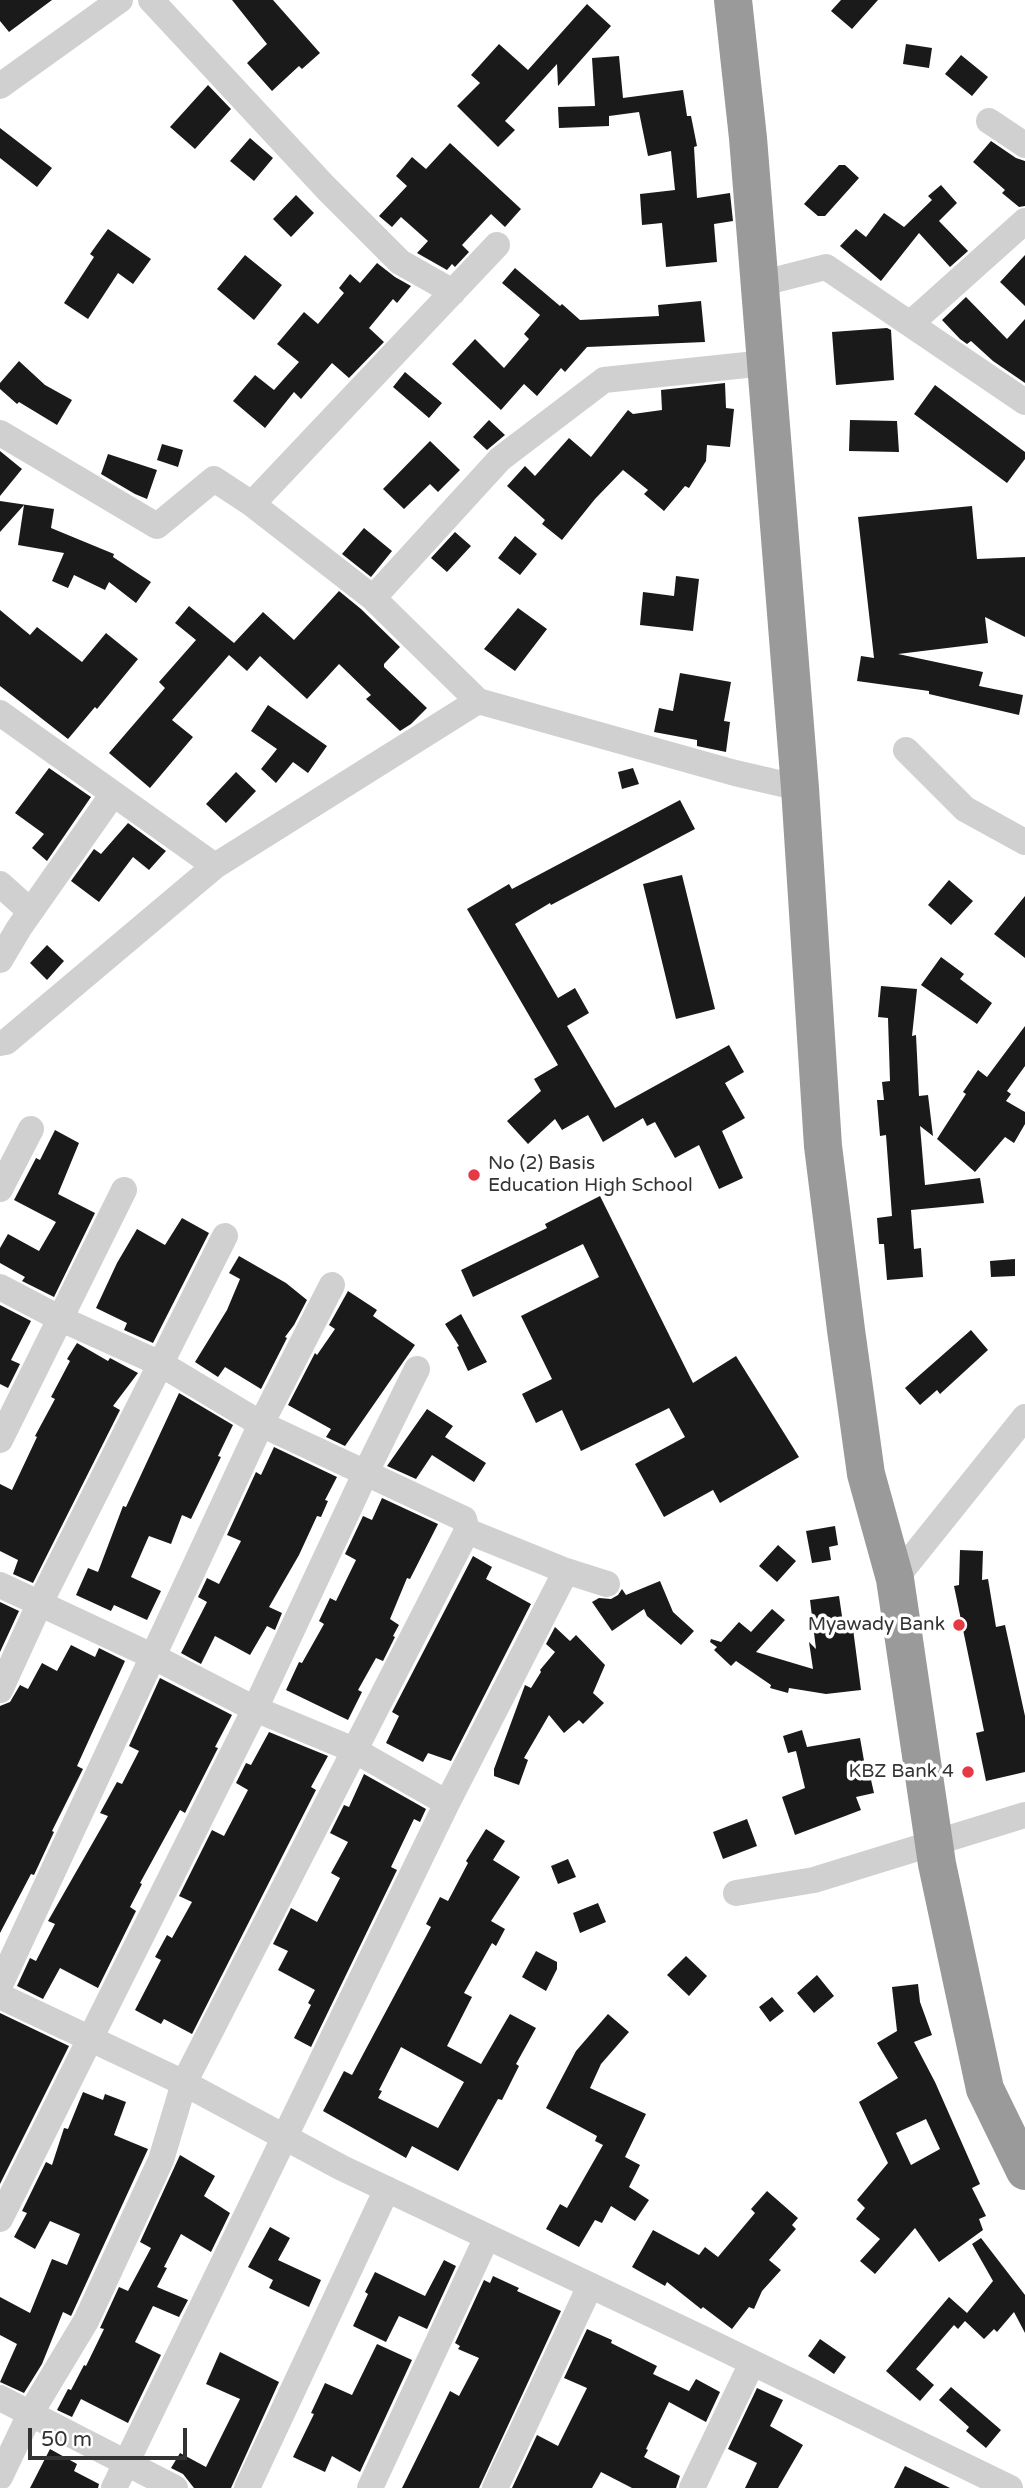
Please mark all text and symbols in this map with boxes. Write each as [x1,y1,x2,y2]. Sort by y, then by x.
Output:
place label: No (2) Basis Education High School [488,1153,693,1197]
marker: No (2) Basis Education High School [466,1167,482,1183]
place label: Myawady Bank [808,1614,945,1636]
marker: Myawady Bank [951,1617,967,1633]
place label: KBZ Bank 4 [848,1761,954,1783]
marker: KBZ Bank 4 [960,1764,976,1780]
scale bar [32,2414,191,2458]
text: 50 m [41,2427,92,2452]

